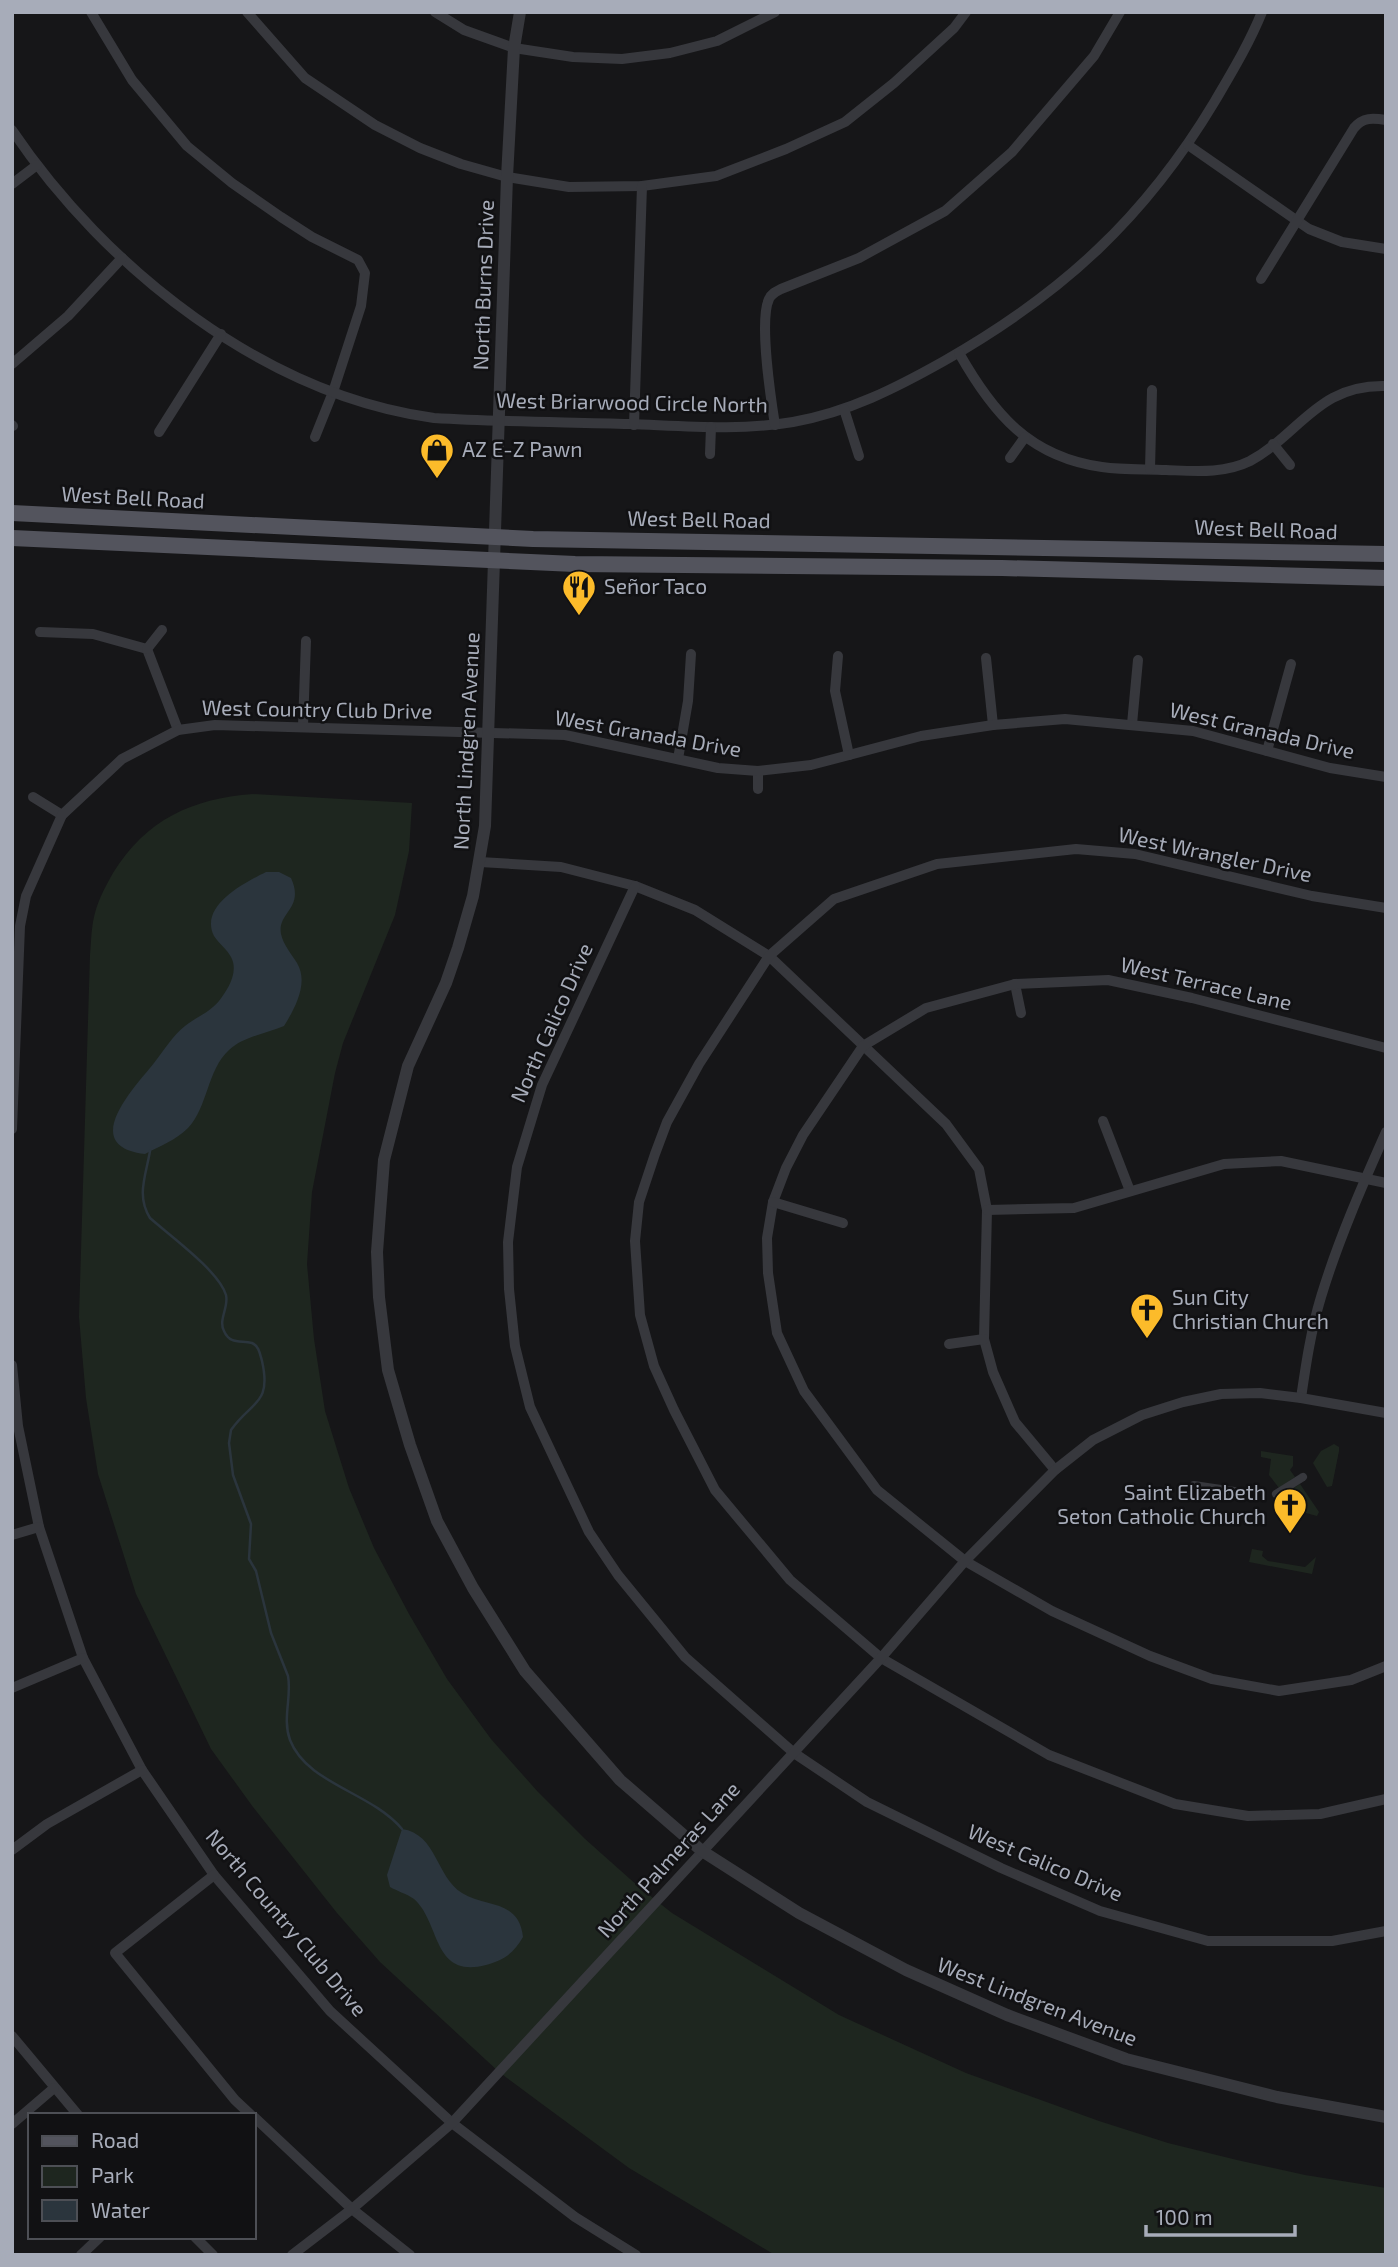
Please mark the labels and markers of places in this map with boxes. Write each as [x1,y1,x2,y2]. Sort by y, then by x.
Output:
shop icon: AZ E-Z Pawn [418,431,456,480]
place label: AZ E-Z Pawn [462,436,583,461]
restaurant icon: Señor Taco [560,568,598,617]
place label: Señor Taco [604,573,707,598]
place label: Sun City Christian Church [1172,1284,1329,1333]
church icon: Sun City Christian Church [1128,1291,1166,1340]
place label: Saint Elizabeth Seton Catholic Church [1057,1479,1266,1528]
church icon: Saint Elizabeth Seton Catholic Church [1271,1486,1309,1535]

